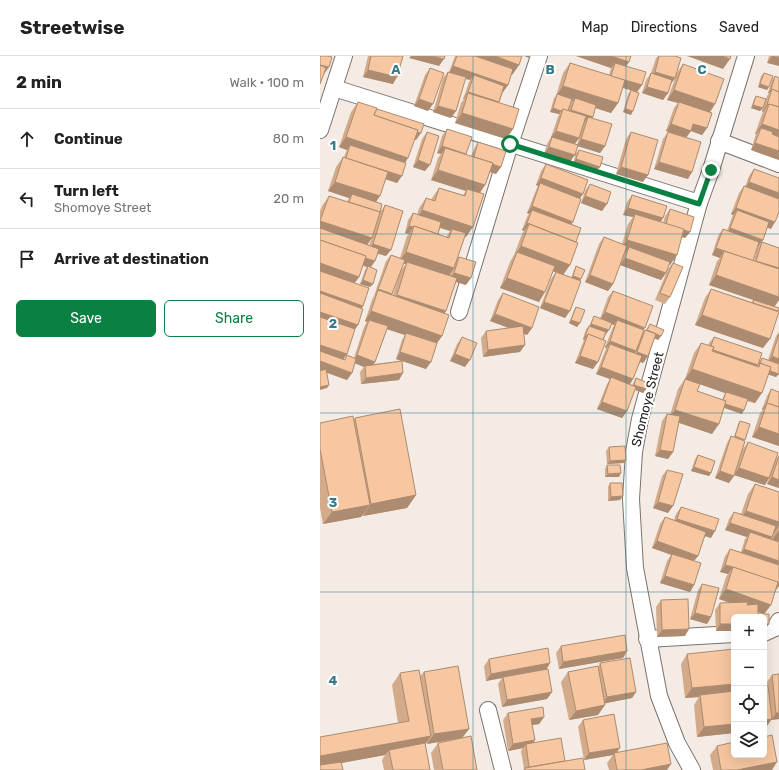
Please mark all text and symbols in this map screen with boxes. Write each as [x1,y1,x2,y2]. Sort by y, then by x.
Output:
text: Streetwise [20,16,125,39]
text: Map [582,19,609,36]
text: Directions [631,19,697,36]
text: Saved [719,19,759,36]
text: A [391,62,401,77]
text: B [545,62,555,77]
text: C [697,62,707,77]
text: 2 min [16,72,62,92]
text: Walk · 100 m [229,75,304,90]
icon: ahead [16,128,38,150]
text: Continue [54,130,123,148]
text: 80 m [273,131,304,146]
route start [501,135,519,153]
text: 1 [330,138,336,153]
route end [702,161,720,179]
text: Turn left [54,182,119,200]
icon: left [16,188,38,210]
text: 20 m [273,191,304,206]
text: Shomoye Street [54,200,151,215]
icon: arrive [16,248,38,270]
text: Arrive at destination [54,250,209,268]
button: Save [16,300,156,337]
button: Share [164,300,304,337]
text: 2 [329,316,337,331]
street label: Shomoye Street [628,350,667,448]
text: 3 [329,495,338,510]
map controls [731,614,767,758]
button: + [731,614,767,650]
button: − [731,650,767,686]
text: 4 [329,673,338,688]
button: locate [731,686,767,722]
button: layers [731,722,767,758]

